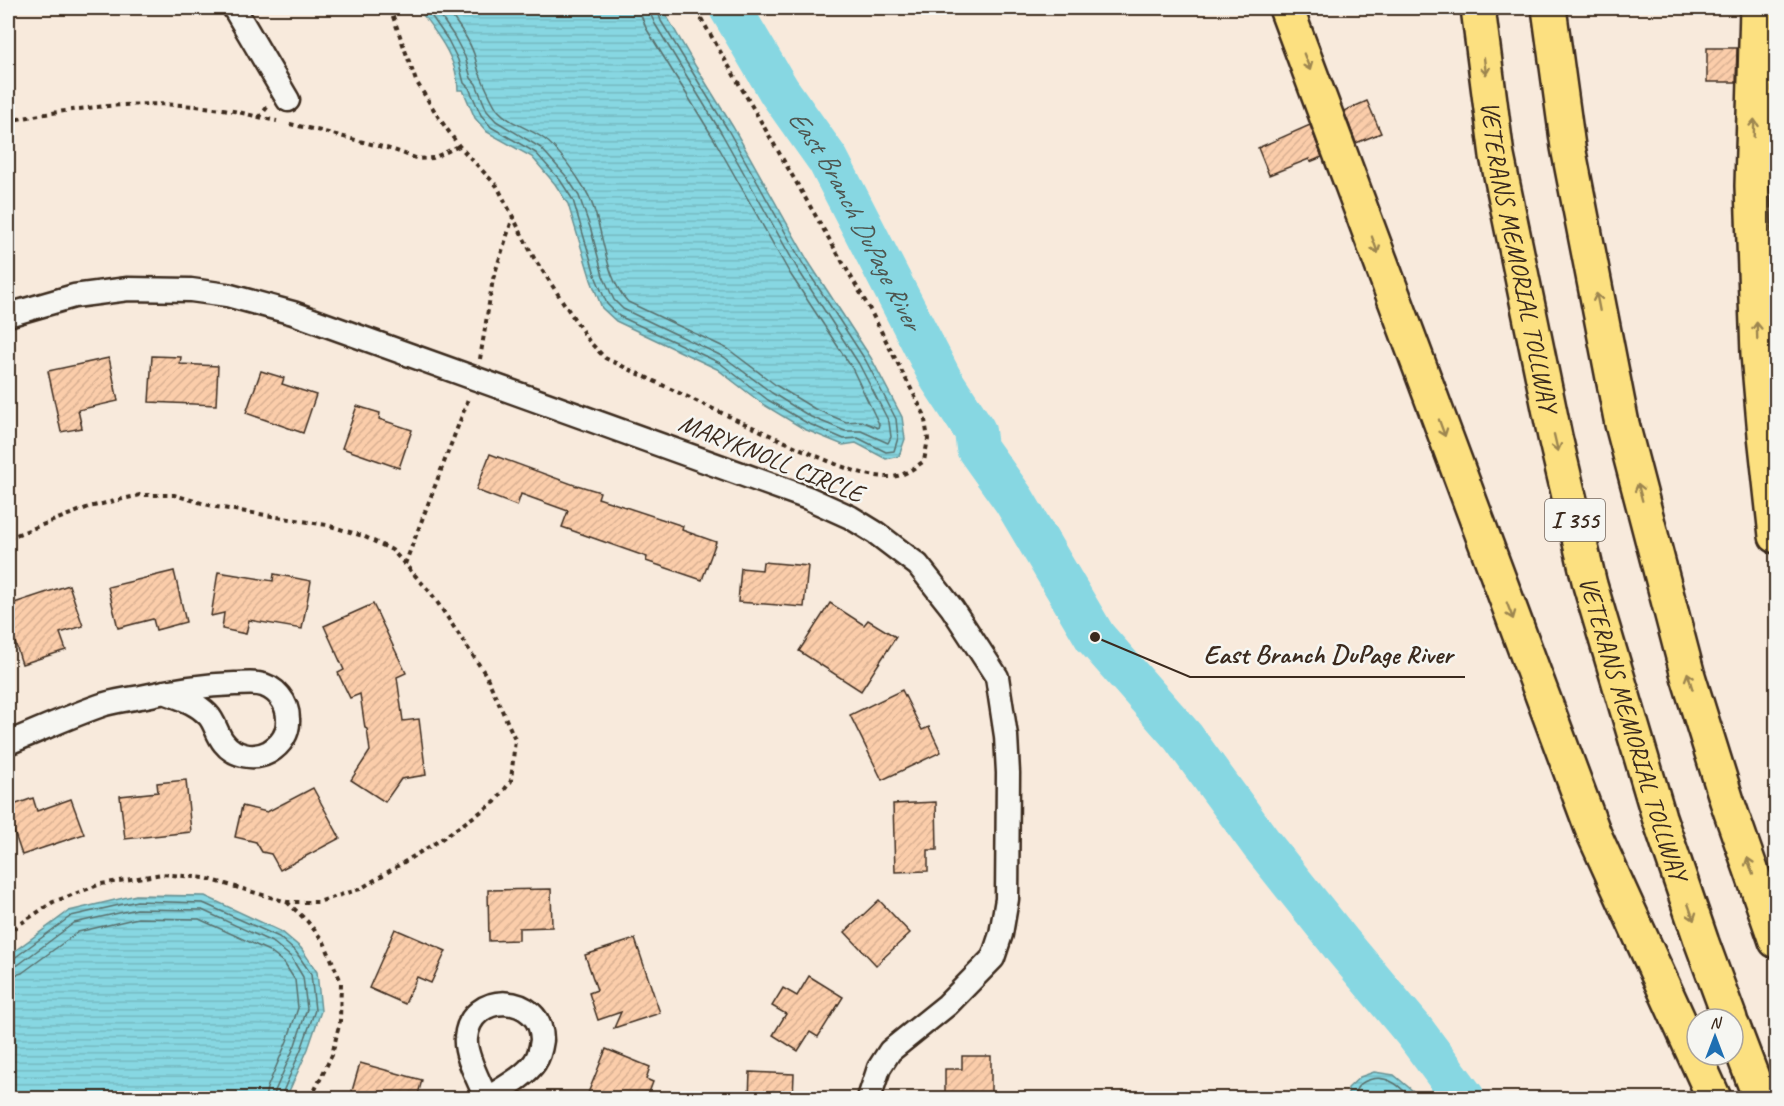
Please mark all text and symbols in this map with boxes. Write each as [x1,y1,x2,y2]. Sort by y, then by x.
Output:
one-way arrow [1302,52,1313,71]
one-way arrow [1480,55,1491,75]
street label: VETERANS MEMORIAL TOLLWAY [1474,99,1567,419]
water label: East Branch DuPage River [781,103,931,339]
one-way arrow [1748,118,1760,138]
one-way arrow [1370,235,1381,254]
one-way arrow [1592,293,1603,312]
one-way arrow [1752,322,1763,342]
street label: MARYKNOLL CIRCLE [674,406,871,511]
one-way arrow [1437,418,1448,437]
one-way arrow [1551,433,1563,452]
one-way arrow [1634,483,1646,502]
road number: I 355 [1545,499,1605,541]
street label: VETERANS MEMORIAL TOLLWAY [1572,573,1697,888]
one-way arrow [1505,601,1516,620]
callout: East Branch DuPage River [1190,632,1465,677]
text: East Branch DuPage River [1204,637,1456,671]
one-way arrow [1684,672,1695,691]
one-way arrow [1743,857,1754,876]
one-way arrow [1687,902,1698,921]
north arrow [1685,1007,1745,1067]
text: N [1710,1013,1723,1033]

